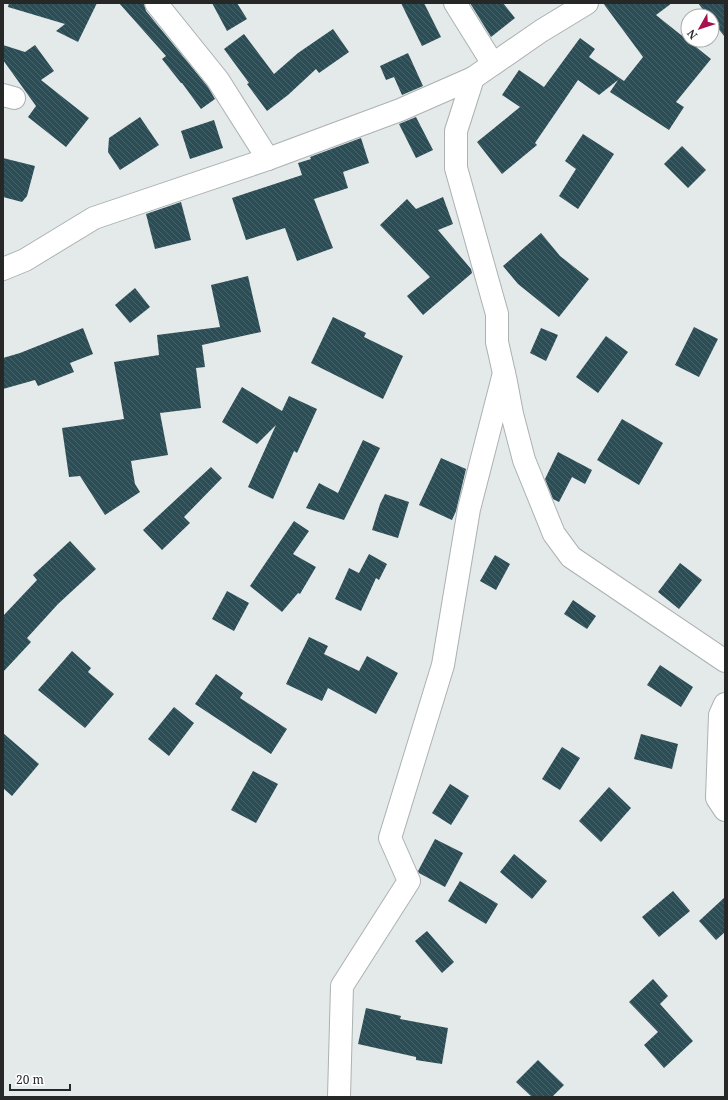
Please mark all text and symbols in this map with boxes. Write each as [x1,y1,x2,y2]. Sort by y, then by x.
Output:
north arrow [680,8,720,48]
text: N [683,26,700,43]
scale bar [10,1066,70,1092]
text: 20 m [16,1071,44,1088]

